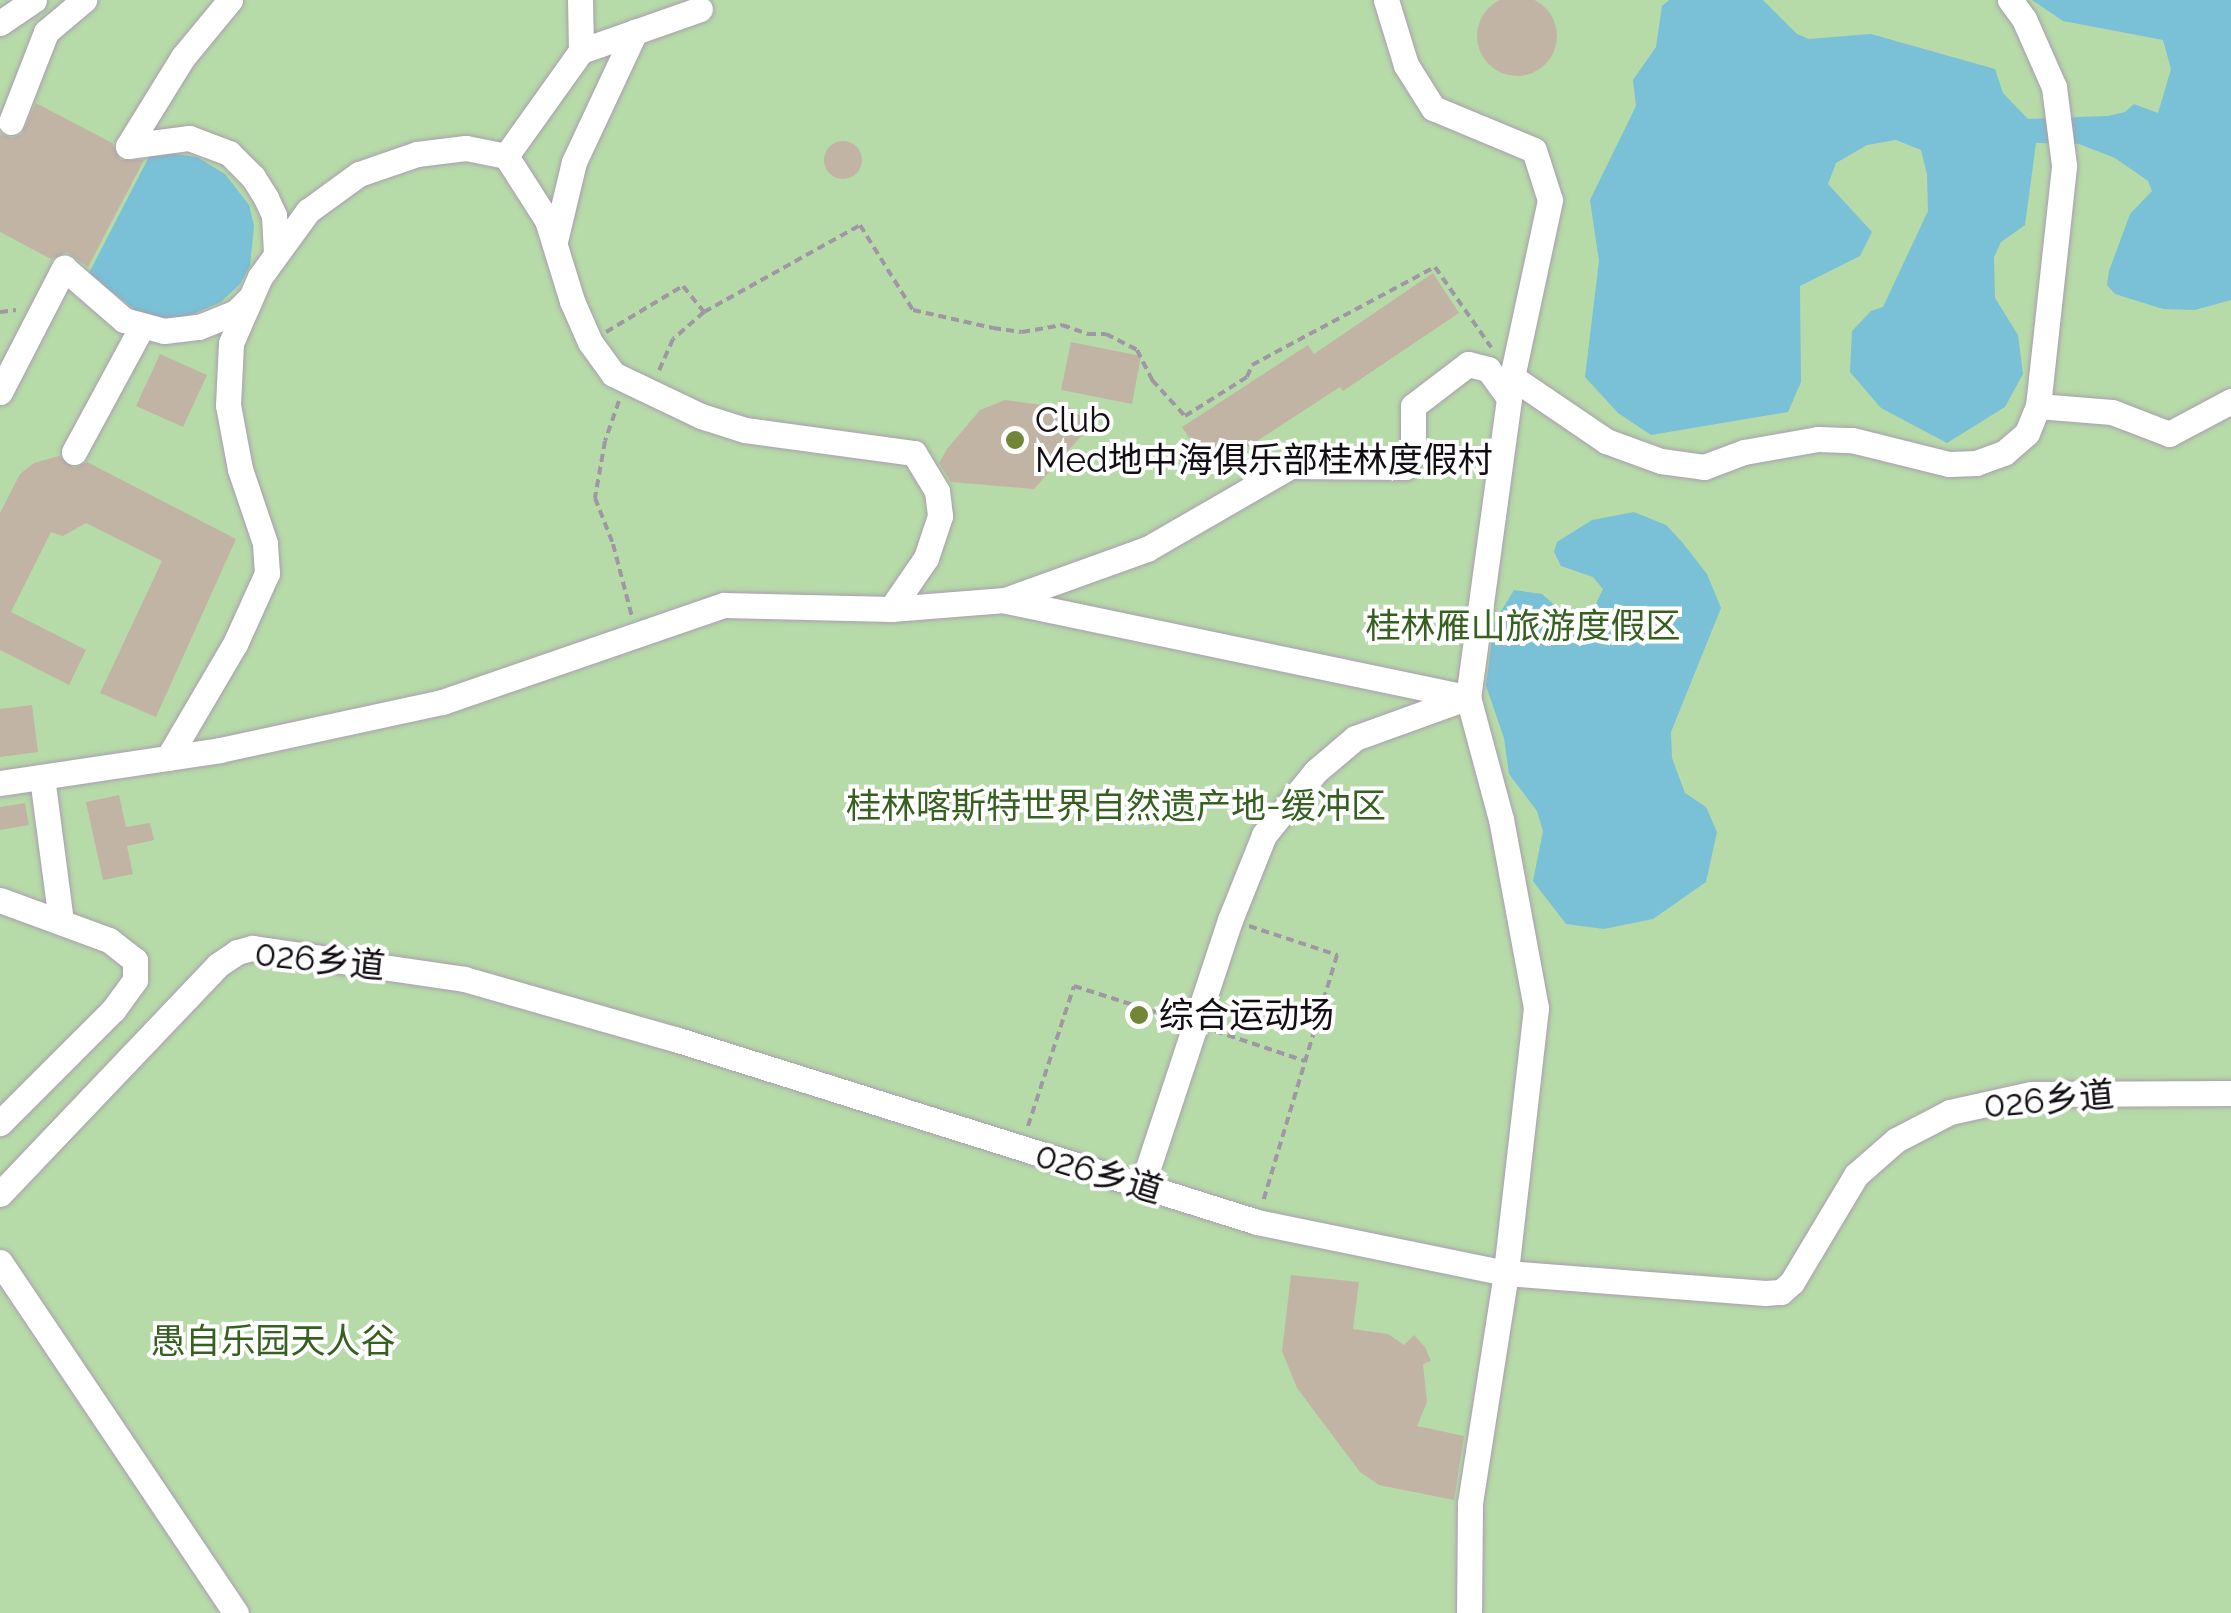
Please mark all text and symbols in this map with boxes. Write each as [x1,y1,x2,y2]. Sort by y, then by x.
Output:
place label: Club Med地中海俱乐部桂林度假村 [1035,399,1493,481]
marker: Club Med地中海俱乐部桂林度假村 [1004,429,1026,451]
park label: 桂林雁山旅游度假区 [1366,605,1680,647]
park label: 桂林喀斯特世界自然遗产地-缓冲区 [846,785,1386,827]
street label: 026乡道 [253,932,387,988]
place label: 综合运动场 [1159,994,1334,1036]
marker: 综合运动场 [1128,1004,1150,1026]
street label: 026乡道 [1982,1073,2116,1127]
street label: 026乡道 [1030,1134,1168,1212]
park label: 愚自乐园天人谷 [151,1320,395,1362]

